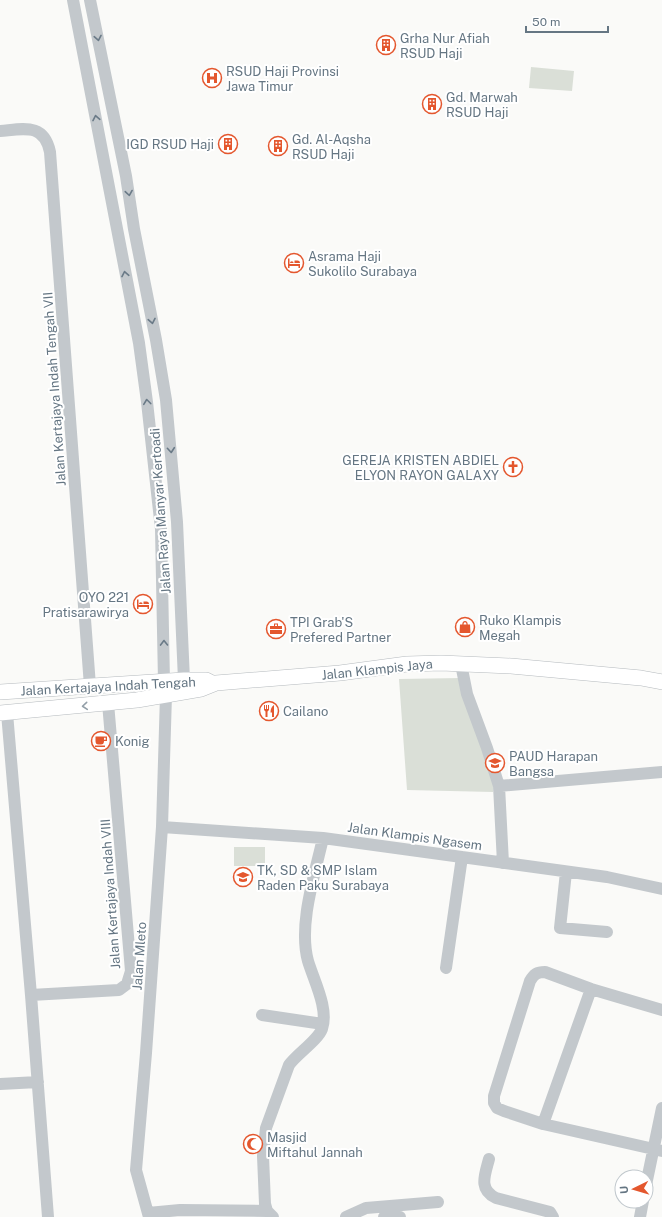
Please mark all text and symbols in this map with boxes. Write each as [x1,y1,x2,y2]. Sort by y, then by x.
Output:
scale bar [526,8,608,34]
text: 50 m [532,15,560,29]
place label: Grha Nur Afiah RSUD Haji [400,31,490,61]
building icon: Grha Nur Afiah RSUD Haji [375,34,397,56]
one-way arrow [93,35,101,41]
place label: RSUD Haji Provinsi Jawa Timur [226,64,339,94]
hospital icon: RSUD Haji Provinsi Jawa Timur [201,67,223,89]
place label: Gd. Marwah RSUD Haji [446,90,518,120]
building icon: Gd. Marwah RSUD Haji [421,93,443,115]
one-way arrow [92,115,100,122]
place label: Gd. Al-Aqsha RSUD Haji [292,132,371,162]
building icon: IGD RSUD Haji [217,133,239,155]
building icon: Gd. Al-Aqsha RSUD Haji [267,135,289,157]
place label: IGD RSUD Haji [126,137,214,152]
one-way arrow [124,190,132,196]
place label: Asrama Haji Sukolilo Surabaya [308,249,417,279]
hotel icon: Asrama Haji Sukolilo Surabaya [283,252,305,274]
one-way arrow [122,270,130,277]
street label: Jalan Kertajaya Indah Tengah VII [40,291,69,486]
one-way arrow [148,318,156,324]
one-way arrow [142,399,151,405]
street label: Jalan Raya Manyar Kertoadi [147,428,174,594]
one-way arrow [166,447,175,453]
place label: GEREJA KRISTEN ABDIEL ELYON RAYON GALAXY [342,453,499,483]
church icon: GEREJA KRISTEN ABDIEL ELYON RAYON GALAXY [502,456,524,478]
place label: OYO 221 Pratisarawirya [42,590,129,620]
hotel icon: OYO 221 Pratisarawirya [132,593,154,615]
place label: Ruko Klampis Megah [479,613,561,643]
place label: TPI Grab'S Prefered Partner [290,615,391,645]
shop icon: Ruko Klampis Megah [454,616,476,638]
office icon: TPI Grab'S Prefered Partner [265,618,287,640]
one-way arrow [159,640,168,646]
street label: Jalan Klampis Jaya [321,656,433,683]
street label: Jalan Kertajaya Indah Tengah [20,674,196,699]
restaurant icon: Cailano [258,700,280,722]
one-way arrow [82,701,88,710]
place label: Cailano [283,704,328,719]
cafe icon: Konig [90,730,112,752]
place label: Konig [115,734,150,749]
place label: PAUD Harapan Bangsa [509,749,598,779]
school or university icon: PAUD Harapan Bangsa [484,752,506,774]
street label: Jalan Kertajaya Indah VIII [98,818,123,970]
street label: Jalan Klampis Ngasem [347,820,483,853]
place label: TK, SD & SMP Islam Raden Paku Surabaya [257,863,389,893]
school or university icon: TK, SD & SMP Islam Raden Paku Surabaya [232,866,254,888]
street label: Jalan Mleto [130,921,149,991]
place label: Masjid Miftahul Jannah [267,1130,363,1160]
mosque icon: Masjid Miftahul Jannah [242,1133,264,1155]
north arrow [614,1169,654,1209]
text: U [618,1185,630,1194]

